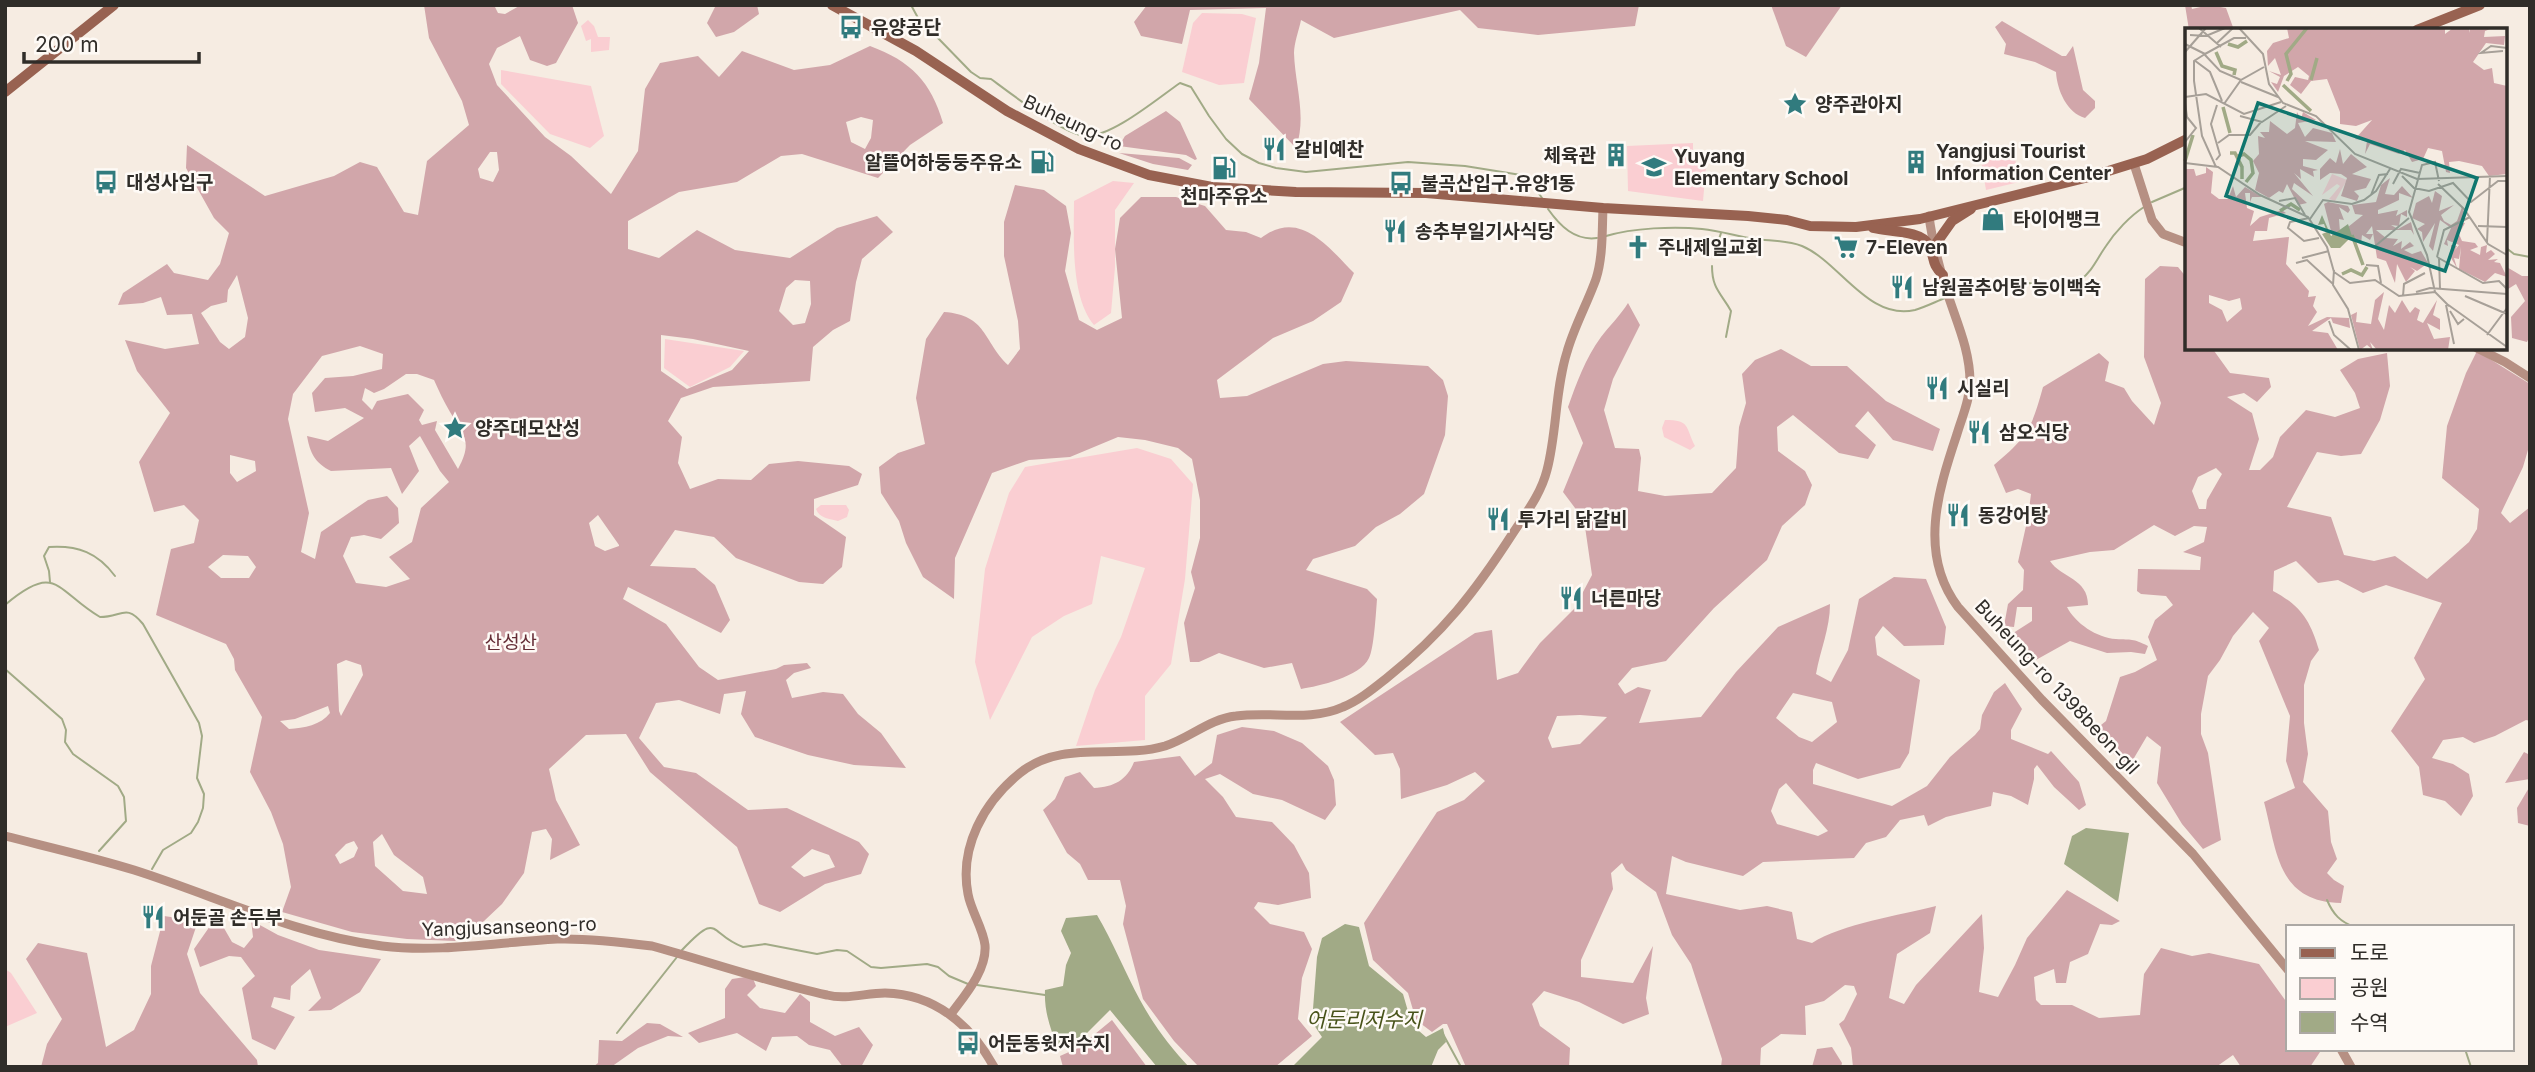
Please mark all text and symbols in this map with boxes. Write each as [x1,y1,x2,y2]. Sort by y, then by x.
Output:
bus stop icon: 유양공단 [837,13,865,41]
place label: 유양공단 [871,16,941,39]
scale bar [24,21,200,65]
inset map [2185,28,2507,350]
text: 200 m [35,32,99,57]
street label: Buheung-ro [1020,90,1126,156]
place icon: 양주관아지 [1781,90,1809,118]
place label: 양주관아지 [1815,93,1902,116]
restaurant icon: 갈비예찬 [1260,135,1288,163]
place label: 갈비예찬 [1294,138,1364,161]
place label: Yangjusi Tourist Information Center [1936,140,2112,185]
building icon: 체육관 [1602,141,1630,169]
place label: 체육관 [1544,144,1597,167]
place label: Yuyang Elementary School [1674,145,1848,190]
fuel station icon: 알뜰어하둥둥주유소 [1028,148,1056,176]
building icon: Yangjusi Tourist Information Center [1902,148,1930,176]
place label: 알뜰어하둥둥주유소 [865,151,1022,174]
school or university icon: Yuyang Elementary School [1640,153,1668,181]
fuel station icon: 천마주유소 [1210,154,1238,182]
bus stop icon: 대성사입구 [92,168,120,196]
bus stop icon: 불곡산입구.유양1동 [1387,169,1415,197]
place label: 대성사입구 [126,171,213,194]
place label: 불곡산입구.유양1동 [1421,172,1575,195]
place label: 천마주유소 [1180,185,1268,208]
shop icon: 타이어뱅크 [1979,205,2007,233]
place label: 타이어뱅크 [2013,208,2100,231]
restaurant icon: 송추부일기사식당 [1381,217,1409,245]
place label: 송추부일기사식당 [1415,220,1555,243]
church icon: 주내제일교회 [1624,233,1652,261]
supermarket icon: 7-Eleven [1832,233,1860,261]
place label: 주내제일교회 [1658,236,1763,259]
place label: 7-Eleven [1866,236,1948,259]
restaurant icon: 남원골추어탕 능이백숙 [1888,273,1916,301]
place label: 남원골추어탕 능이백숙 [1922,276,2101,299]
restaurant icon: 시실리 [1923,374,1951,402]
place label: 시실리 [1957,377,2009,400]
place icon: 양주대모산성 [441,414,469,442]
place label: 양주대모산성 [475,417,580,440]
restaurant icon: 삼오식당 [1965,418,1993,446]
place label: 삼오식당 [1999,421,2069,444]
restaurant icon: 동강어탕 [1944,501,1972,529]
place label: 동강어탕 [1978,504,2048,527]
restaurant icon: 투가리 닭갈비 [1484,505,1512,533]
place label: 투가리 닭갈비 [1518,508,1627,531]
restaurant icon: 너른마당 [1557,584,1585,612]
place label: 너른마당 [1591,587,1661,610]
street label: Buheung-ro 1398beon-gil [1970,595,2144,779]
park label: 산성산 [485,631,537,654]
restaurant icon: 어둔골 손두부 [139,903,167,931]
place label: 어둔골 손두부 [173,906,282,929]
street label: Yangjusanseong-ro [421,912,597,942]
legend [2286,925,2514,1051]
text: 도로 [2350,940,2389,965]
text: 공원 [2350,975,2389,1000]
water label: 어둔리저수지 [1306,1007,1424,1032]
text: 수역 [2350,1010,2389,1035]
bus stop icon: 어둔동윗저수지 [954,1029,982,1057]
place label: 어둔동윗저수지 [988,1032,1110,1055]

